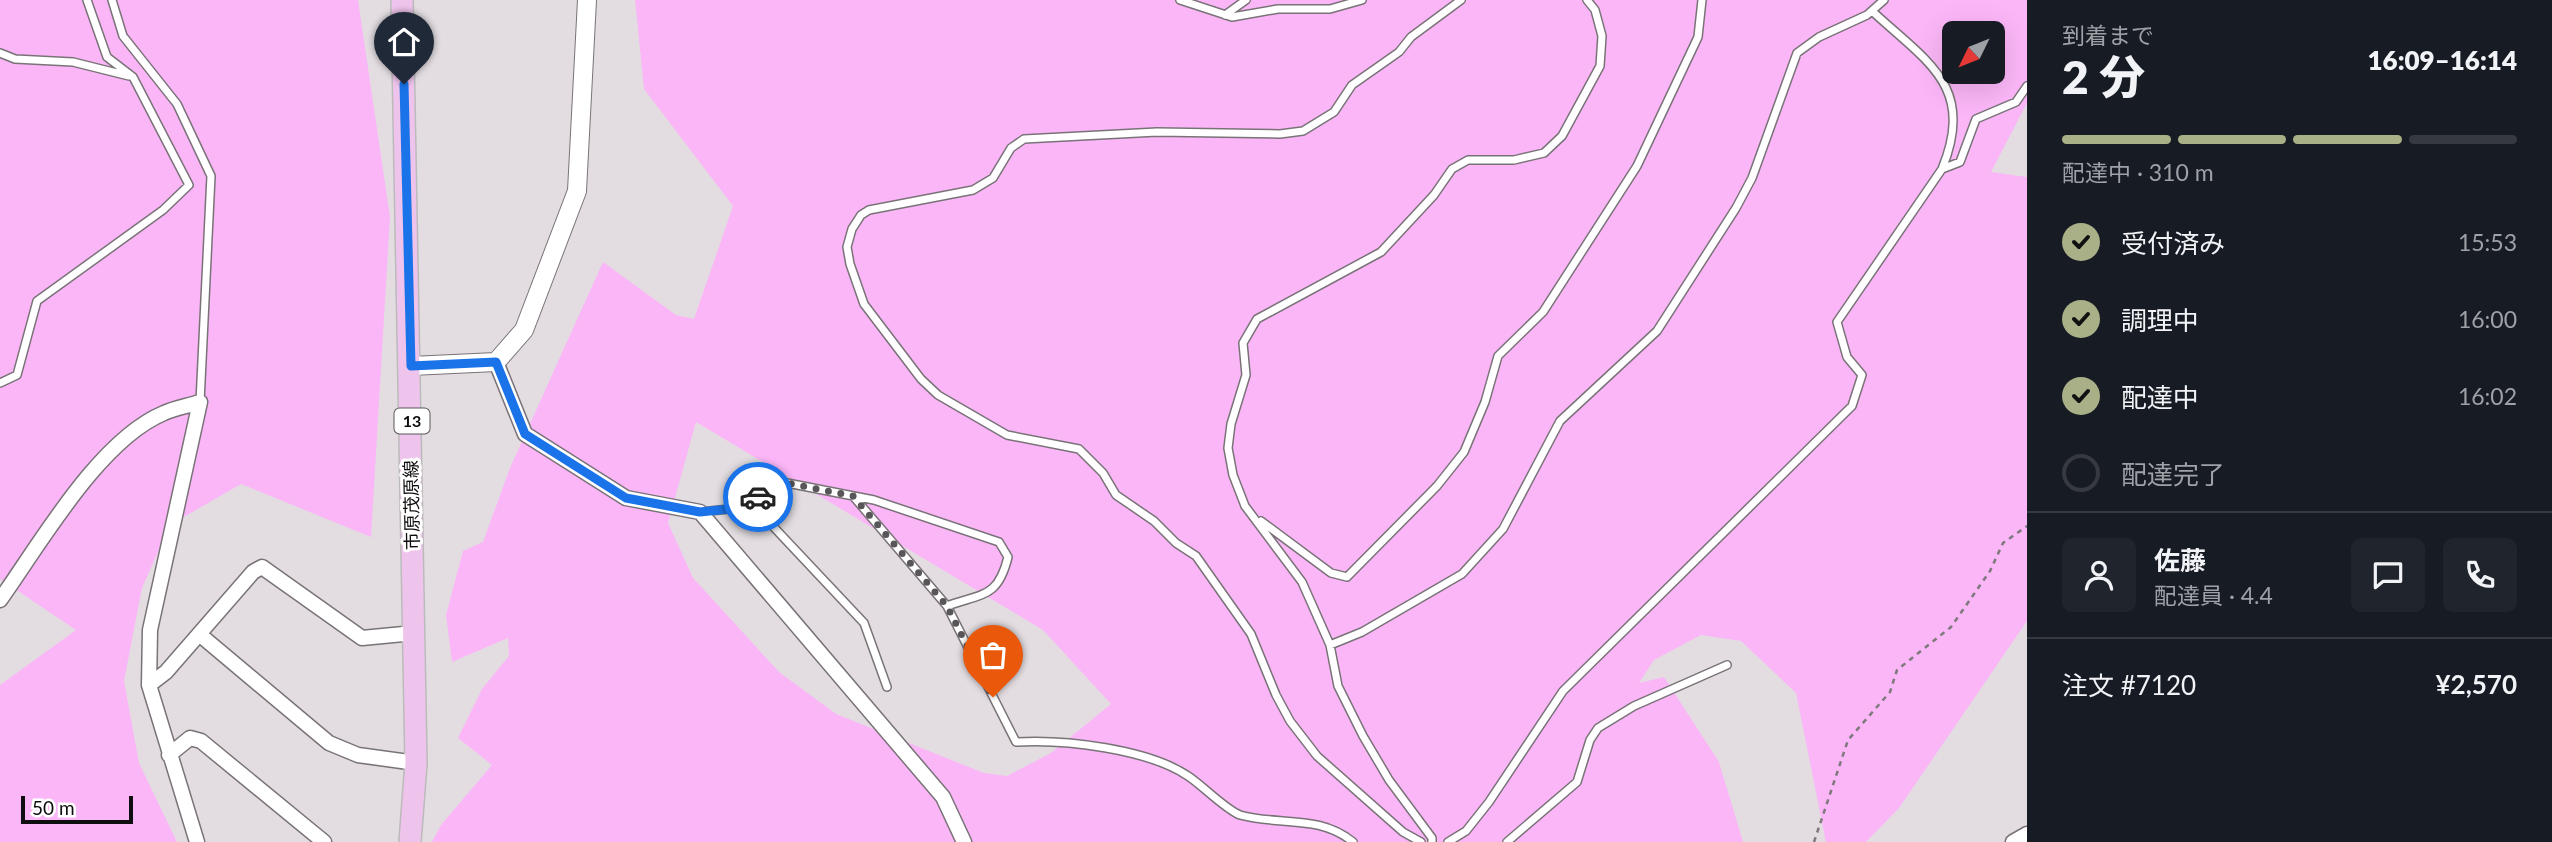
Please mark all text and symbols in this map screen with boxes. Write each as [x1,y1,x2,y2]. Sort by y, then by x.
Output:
pin [374,12.0,434,84]
north arrow [1942,21,2006,84]
map controls [1942,21,2005,84]
text: 到着まで [2062,21,2154,49]
icon: home [385,23,423,61]
text: 16:09–16:14 [2367,44,2517,76]
text: 2 分 [2062,49,2145,104]
text: 配達中 · 310 m [2062,158,2214,186]
icon: check [2062,223,2100,261]
text: 受付済み [2121,227,2225,259]
text: 15:53 [2458,228,2517,256]
icon: check [2062,300,2100,338]
text: 調理中 [2121,304,2199,336]
text: 16:00 [2458,305,2517,333]
icon: check [2062,377,2100,415]
text: 配達中 [2121,381,2199,413]
text: 16:02 [2458,382,2517,410]
road number: 13 [394,408,430,434]
text: 配達完了 [2121,458,2225,490]
street label: 市原茂原線 [399,460,423,550]
courier [723,462,793,532]
icon: car [739,478,777,516]
button: person [2062,538,2136,612]
button: chat [2351,538,2425,612]
button: phone [2443,538,2517,612]
text: 佐藤 [2154,544,2206,576]
text: 配達員 · 4.4 [2154,581,2273,609]
pin [963,625,1023,697]
icon: bag [974,636,1012,674]
text: ¥2,570 [2436,668,2517,700]
text: 注文 #7120 [2062,669,2196,701]
scale bar [21,793,133,825]
text: 50 m [32,796,75,819]

